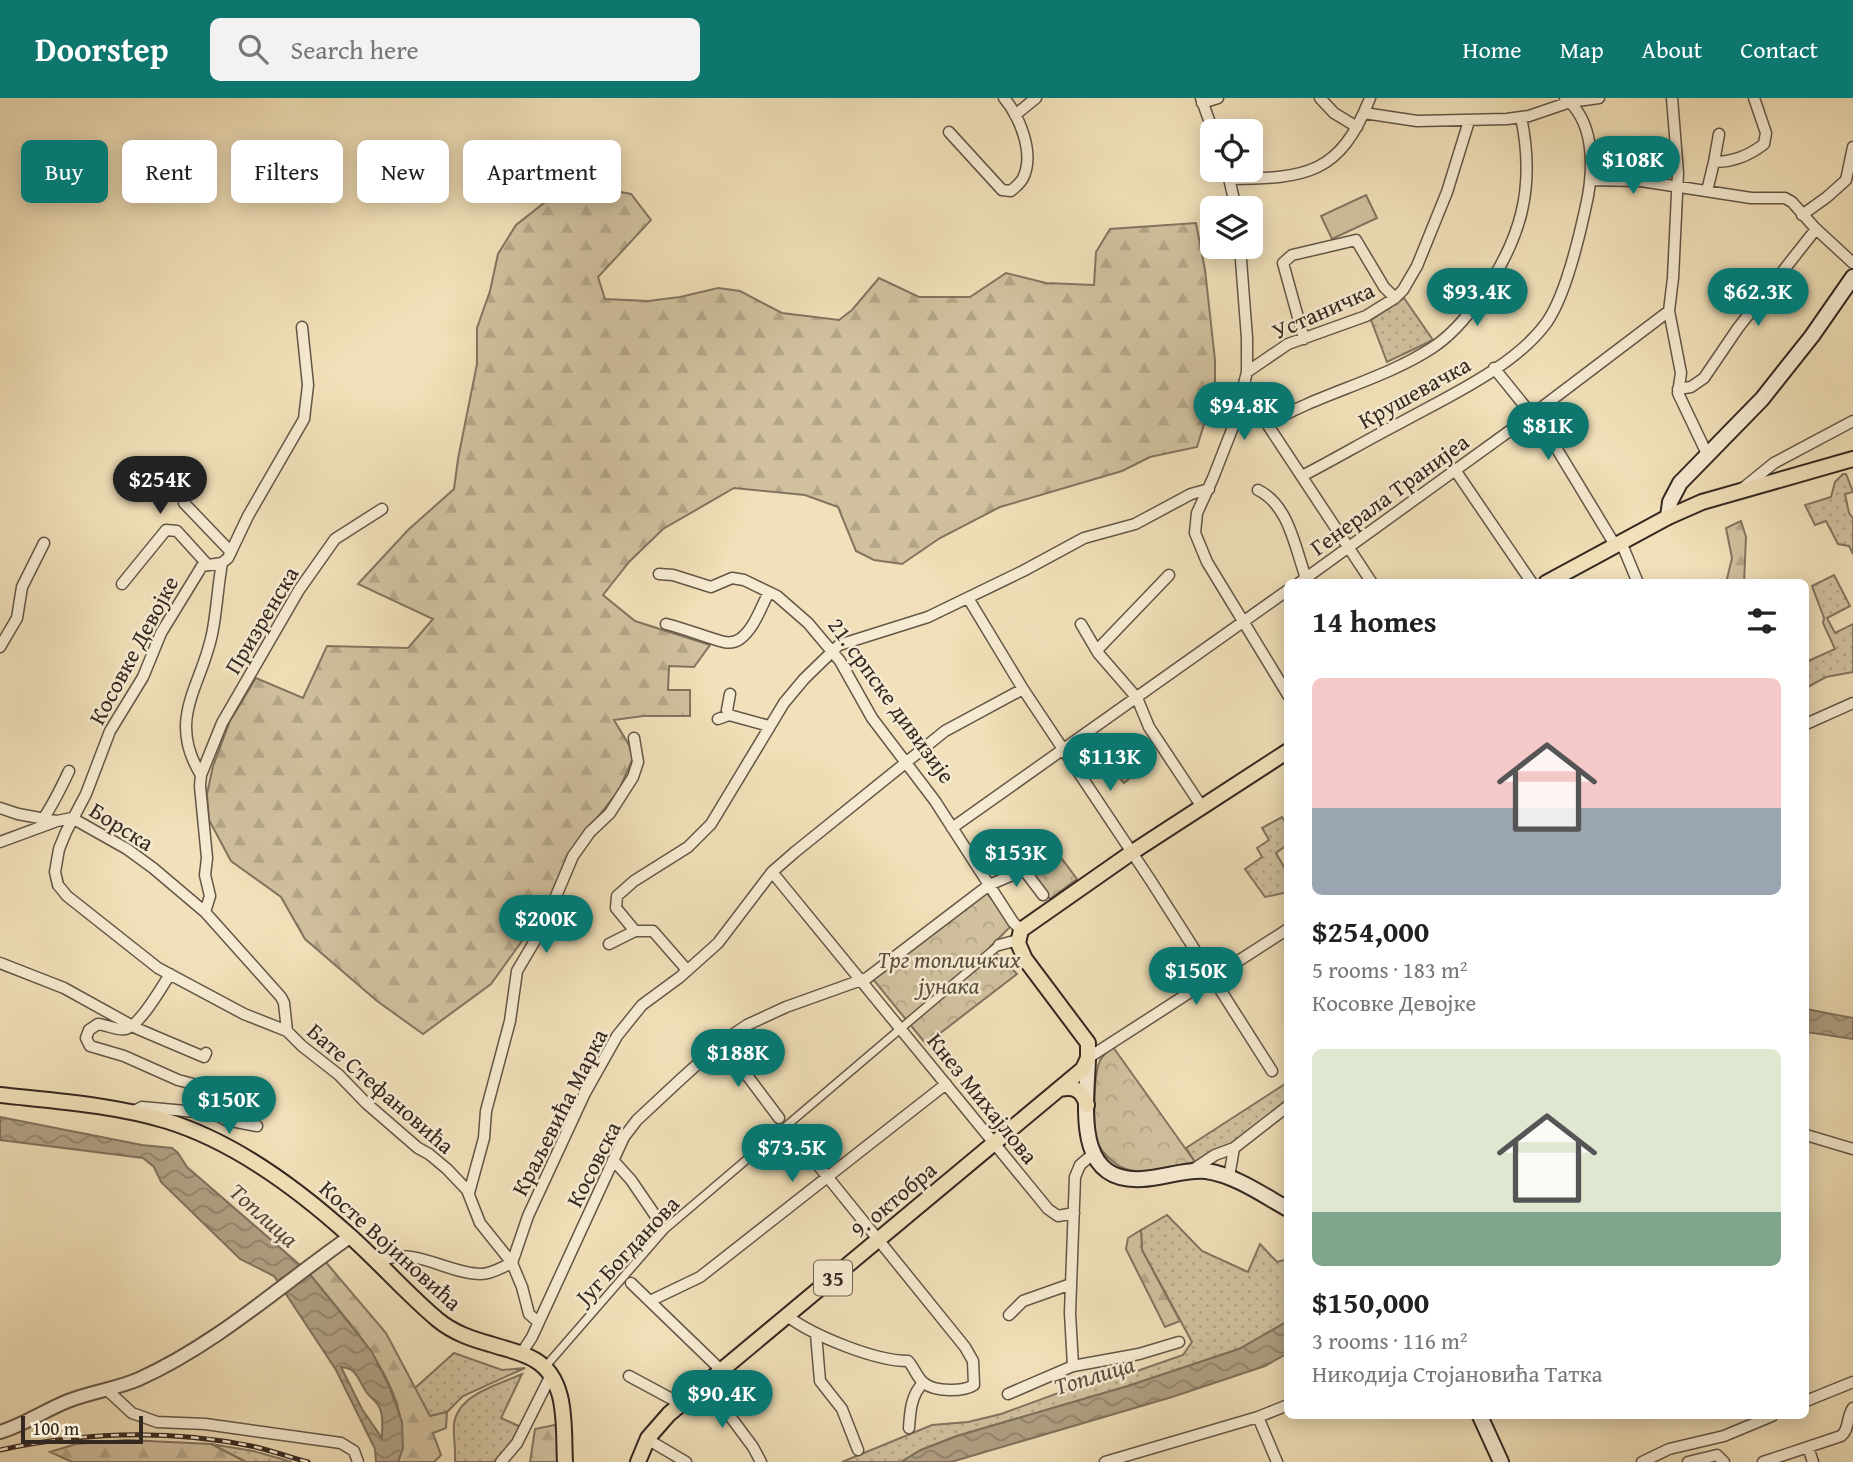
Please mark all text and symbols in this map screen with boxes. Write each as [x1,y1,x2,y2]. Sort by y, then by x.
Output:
search box [210,18,700,81]
text: Doorstep [35,25,168,73]
icon: search [234,30,272,68]
text: Search here [290,30,419,69]
text: Home [1463,32,1522,67]
text: Map [1560,32,1604,67]
text: About [1642,32,1702,67]
text: Contact [1740,32,1818,67]
map controls [1200,119,1263,259]
button: locate [1200,119,1263,182]
pin: $108K [1584,136,1682,196]
chip: Buy [21,140,108,203]
chip: Rent [122,140,217,203]
chip: Filters [231,140,343,203]
chip: New [357,140,449,203]
chip: Apartment [463,140,621,203]
text: $108K [1602,142,1664,175]
button: layers [1200,196,1263,259]
pin: $93.4K [1420,268,1534,328]
pin: $62.3K [1701,268,1815,328]
street label: Устаничка [1267,273,1379,347]
text: $93.4K [1443,274,1511,307]
text: $62.3K [1724,274,1792,307]
street label: Крушевачка [1352,348,1476,436]
pin: $94.8K [1187,382,1301,442]
text: $94.8K [1210,388,1278,421]
pin: $81K [1507,402,1589,462]
text: $81K [1523,408,1573,441]
street label: Генерала Транијеа [1303,425,1475,563]
pin: $254K [111,456,209,516]
text: $254K [129,462,191,495]
street label: Призренска [216,560,306,680]
street label: Косовке Девојке [80,570,186,730]
text: 14 homes [1312,599,1437,643]
icon: filters [1743,602,1781,640]
street label: 21. српске дивизије [820,610,964,790]
icon: home [1484,724,1610,850]
pin: $113K [1061,734,1159,793]
text: $113K [1079,739,1141,772]
street label: Борска [83,793,161,859]
pin: $153K [967,830,1065,889]
text: $153K [985,835,1047,868]
pin: $200K [497,896,595,955]
text: $200K [515,901,577,934]
text: $254,000 [1312,909,1429,953]
park label: Трг топличких јунака [878,943,1021,1002]
pin: $150K [1147,948,1245,1007]
text: $150K [1165,953,1227,986]
text: 5 rooms · 183 m² [1312,953,1467,986]
text: Косовке Девојке [1312,986,1476,1019]
street label: Бате Стефановића [300,1015,462,1161]
street label: Краљевића Марка [503,1023,615,1201]
street label: Кнез Михајлова [920,1025,1046,1171]
pin: $188K [689,1030,787,1089]
text: $188K [707,1035,769,1068]
pin: $150K [180,1076,278,1136]
text: $150K [198,1082,260,1115]
icon: home [1484,1095,1610,1221]
street label: Косовска [557,1115,629,1213]
pin: $73.5K [735,1124,849,1184]
text: $73.5K [758,1130,826,1163]
street label: 9. октобра [843,1153,943,1245]
street label: Косте Војиновића [313,1172,470,1318]
water label: Топлица [222,1174,306,1256]
street label: Југ Богданова [566,1188,686,1314]
road number: 35 [814,1260,852,1296]
text: $150,000 [1312,1280,1429,1324]
text: 3 rooms · 116 m² [1312,1324,1467,1357]
water label: Топлица [1049,1346,1139,1404]
text: Никодија Стојановића Татка [1312,1357,1602,1390]
pin: $90.4K [665,1370,779,1430]
text: $90.4K [688,1376,756,1409]
scale bar [21,1413,144,1445]
text: 100 m [32,1414,79,1442]

